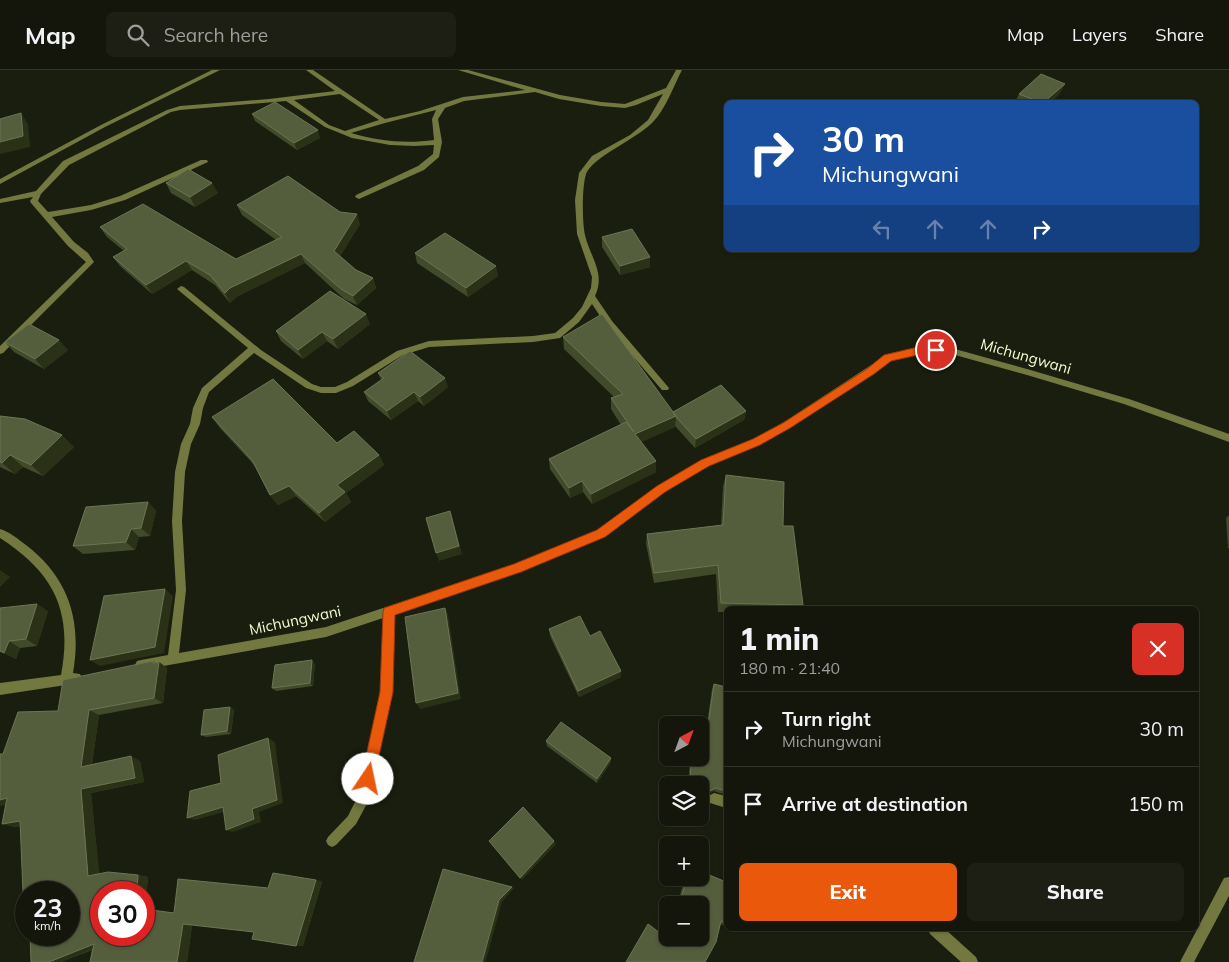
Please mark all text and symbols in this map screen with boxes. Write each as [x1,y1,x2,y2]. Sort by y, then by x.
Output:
search box [106,12,456,57]
text: Map [25,20,76,50]
icon: search [124,21,152,49]
text: Search here [164,23,268,47]
text: Map [1007,23,1044,46]
text: Layers [1072,23,1127,46]
text: Share [1155,23,1204,46]
text: 30 m [822,117,905,161]
icon: right [739,120,804,185]
text: Michungwani [822,160,959,188]
icon: left [868,215,896,243]
icon: ahead [921,215,949,243]
icon: ahead [974,215,1002,243]
icon: right [1027,215,1055,243]
pin [915,329,957,371]
street label: Michungwani [978,334,1074,378]
icon: arrive [922,336,950,364]
street label: Michungwani [247,601,343,639]
text: 1 min [739,620,819,658]
button: close [1132,623,1184,675]
text: 180 m · 21:40 [739,658,840,678]
text: Turn right [782,707,871,731]
icon: right [739,715,767,743]
north arrow [659,716,709,766]
map controls [659,716,709,946]
text: 30 m [1140,717,1184,741]
text: Michungwani [782,731,882,751]
position arrow [341,752,393,804]
button: layers [659,776,709,826]
icon: arrive [739,790,767,818]
text: Arrive at destination [782,792,968,816]
text: 150 m [1128,792,1184,816]
button: + [659,836,709,886]
button: Exit [739,863,957,921]
button: Share [967,863,1184,921]
speed limit sign: 30 [90,881,155,946]
text: 23 [32,892,63,923]
button: − [659,896,709,946]
text: km/h [34,918,61,933]

